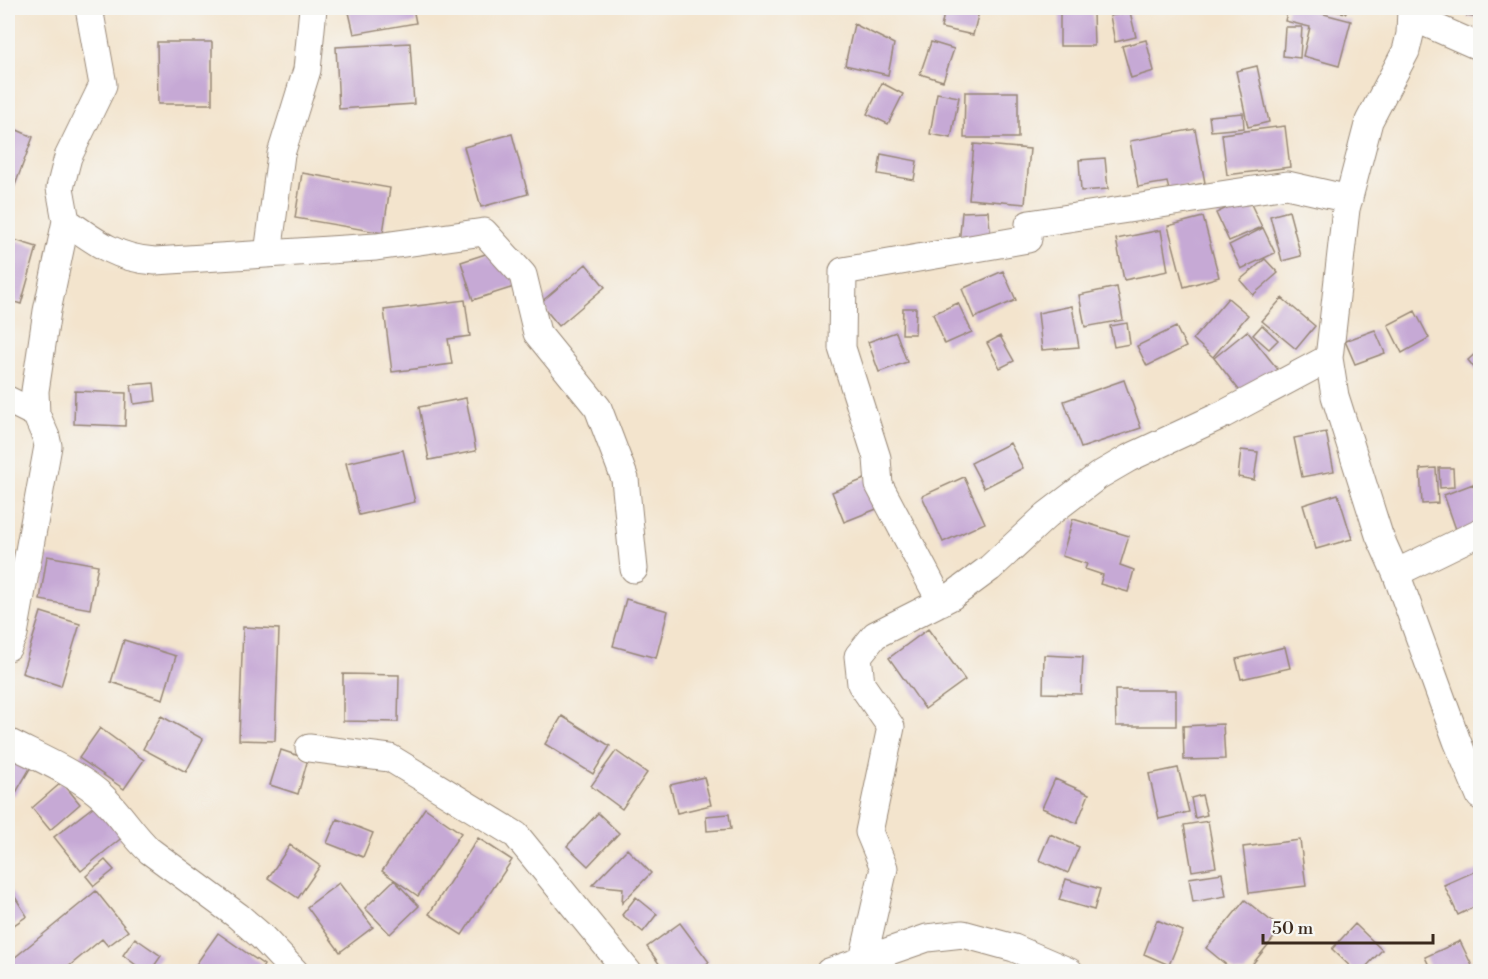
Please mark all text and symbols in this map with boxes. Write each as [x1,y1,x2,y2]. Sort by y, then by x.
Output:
scale bar [1263,907,1432,945]
text: 50 m [1272,917,1314,940]

